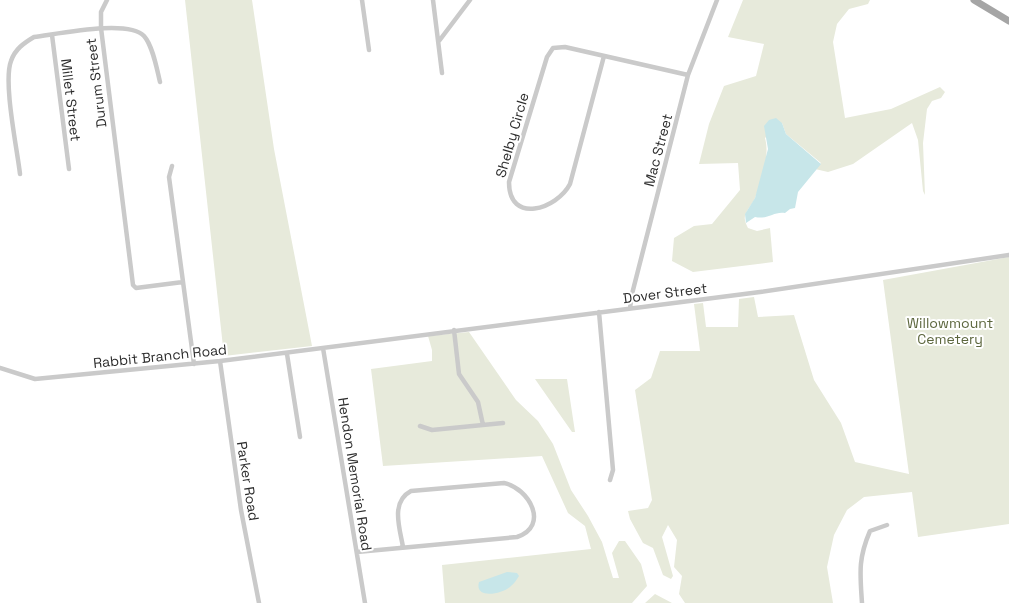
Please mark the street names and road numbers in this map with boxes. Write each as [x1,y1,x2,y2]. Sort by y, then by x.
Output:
street label: Durum Street [82,37,110,129]
street label: Millet Street [57,58,85,142]
street label: Shelby Circle [491,90,533,180]
street label: Mac Street [640,112,676,188]
street label: Dover Street [622,279,708,307]
street label: Rabbit Branch Road [92,340,228,372]
street label: Hendon Memorial Road [334,396,376,552]
street label: Parker Road [233,440,263,522]

